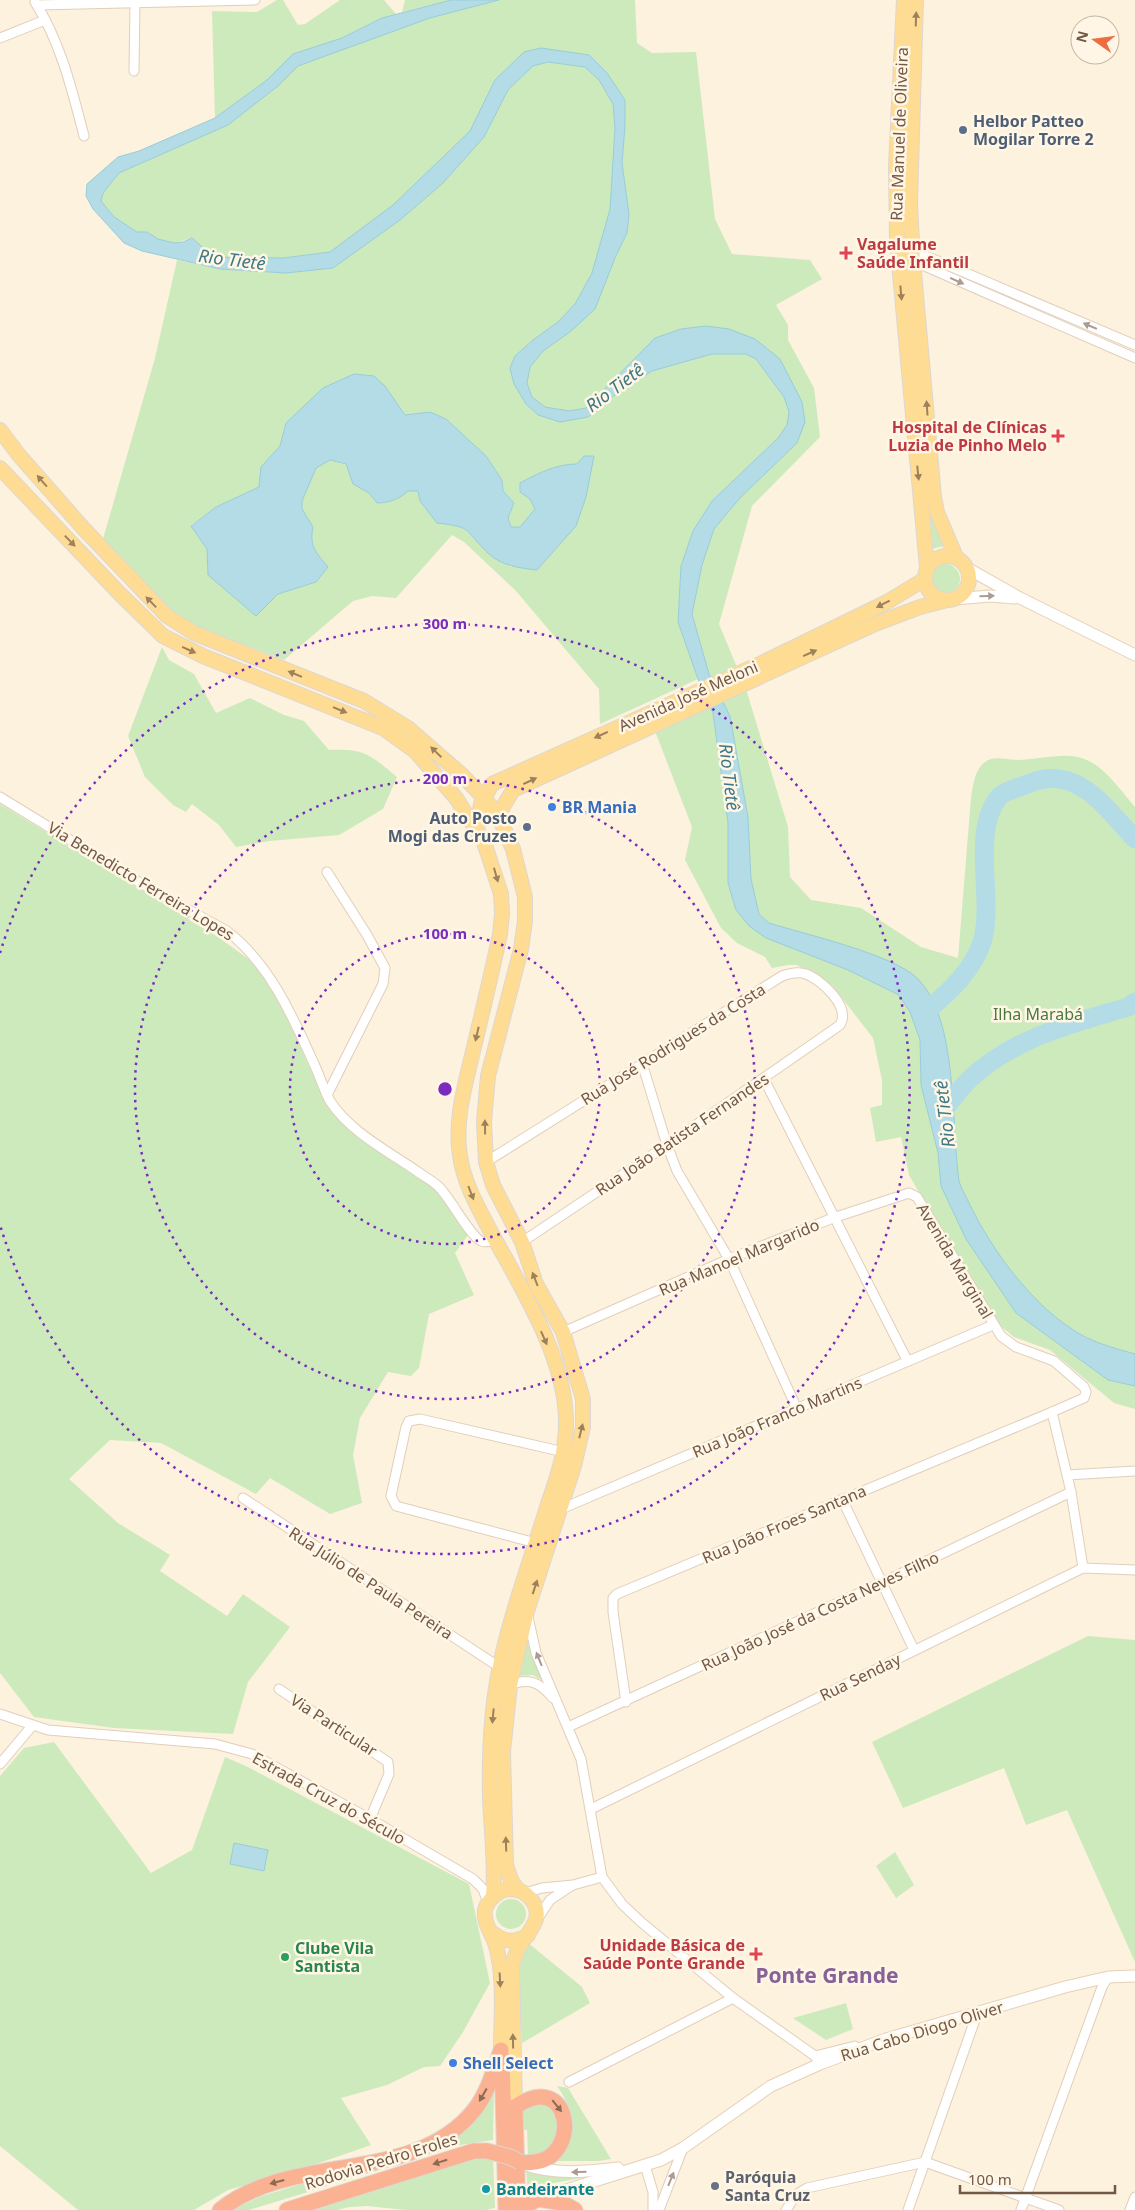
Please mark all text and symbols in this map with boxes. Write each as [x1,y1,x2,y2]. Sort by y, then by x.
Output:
one-way arrow [912,10,920,26]
north arrow [1070,15,1120,65]
text: N [1071,29,1092,45]
street label: Rua Manuel de Oliveira [885,47,913,221]
place label: Helbor Patteo Mogilar Torre 2 [973,110,1094,150]
marker: Helbor Patteo Mogilar Torre 2 [957,124,969,136]
place label: Vagalume Saúde Infantil [857,233,969,273]
water label: Rio Tietê [197,243,267,275]
marker: Vagalume Saúde Infantil [839,246,853,260]
one-way arrow [950,277,964,285]
one-way arrow [897,286,905,302]
one-way arrow [1083,321,1097,329]
water label: Rio Tietê [580,357,649,417]
one-way arrow [922,399,930,415]
place label: Hospital de Clínicas Luzia de Pinho Melo [888,416,1047,456]
marker: Hospital de Clínicas Luzia de Pinho Melo [1051,429,1065,443]
one-way arrow [914,465,922,481]
one-way arrow [36,476,48,488]
one-way arrow [64,535,76,547]
one-way arrow [979,592,995,600]
one-way arrow [145,596,157,608]
one-way arrow [875,600,890,608]
text: 300 m [423,613,467,633]
one-way arrow [182,646,196,654]
one-way arrow [803,649,817,657]
street label: Avenida José Meloni [615,655,761,737]
one-way arrow [288,669,302,677]
one-way arrow [333,706,348,714]
one-way arrow [594,731,608,739]
water label: Rio Tietê [714,742,746,812]
one-way arrow [430,746,442,758]
text: 200 m [423,768,467,788]
one-way arrow [523,777,537,785]
place label: BR Mania [562,796,637,818]
marker: BR Mania [546,801,558,813]
place label: Auto Posto Mogi das Cruzes [388,807,517,847]
street label: Via Benedicto Ferreira Lopes [44,816,238,946]
marker: Auto Posto Mogi das Cruzes [521,821,533,833]
one-way arrow [492,868,500,883]
text: 100 m [423,923,467,943]
street label: Rua José Rodrigues da Costa [576,978,770,1110]
park label: Ilha Marabá [993,1003,1083,1025]
one-way arrow [473,1026,481,1042]
street label: Rua João Batista Fernandes [591,1068,773,1200]
water label: Rio Tietê [928,1079,960,1149]
centre of rings [436,1080,454,1098]
one-way arrow [480,1119,488,1135]
one-way arrow [468,1185,476,1200]
street label: Avenida Marginal [912,1199,998,1323]
street label: Rua Manoel Margarido [655,1213,823,1301]
one-way arrow [531,1271,539,1286]
one-way arrow [541,1331,549,1345]
street label: Rua João Franco Martins [689,1371,865,1463]
one-way arrow [577,1424,585,1439]
street label: Rua João Froes Santana [699,1479,869,1569]
street label: Rua Júlio de Paula Pereira [285,1522,457,1644]
street label: Rua João José da Costa Neves Filho [698,1546,942,1676]
one-way arrow [532,1579,540,1594]
street label: Rua Senday [816,1648,905,1706]
one-way arrow [535,1651,543,1666]
street label: Via Particular [286,1689,382,1761]
one-way arrow [489,1708,497,1724]
street label: Estrada Cruz do Século [249,1747,409,1849]
one-way arrow [501,1836,509,1852]
place label: Unidade Básica de Saúde Ponte Grande [583,1934,745,1974]
place label: Clube Vila Santista [295,1937,374,1977]
marker: Unidade Básica de Saúde Ponte Grande [749,1947,763,1961]
marker: Clube Vila Santista [279,1951,291,1963]
district label: Ponte Grande [755,1961,899,1989]
one-way arrow [496,1972,504,1988]
street label: Rua Cabo Diogo Oliver [838,1996,1007,2066]
one-way arrow [509,2033,517,2049]
place label: Shell Select [463,2052,553,2074]
marker: Shell Select [447,2057,459,2069]
one-way arrow [479,2089,488,2102]
one-way arrow [552,2099,562,2113]
street label: Rodovia Pedro Eroles [302,2127,460,2195]
one-way arrow [432,2158,447,2166]
scale bar [960,2162,1115,2194]
place label: Paróquia Santa Cruz [725,2166,810,2206]
one-way arrow [571,2168,587,2176]
text: 100 m [968,2169,1012,2189]
one-way arrow [667,2172,675,2186]
place label: Bandeirante [496,2178,594,2200]
one-way arrow [269,2179,284,2187]
marker: Paróquia Santa Cruz [709,2180,721,2192]
marker: Bandeirante [480,2183,492,2195]

